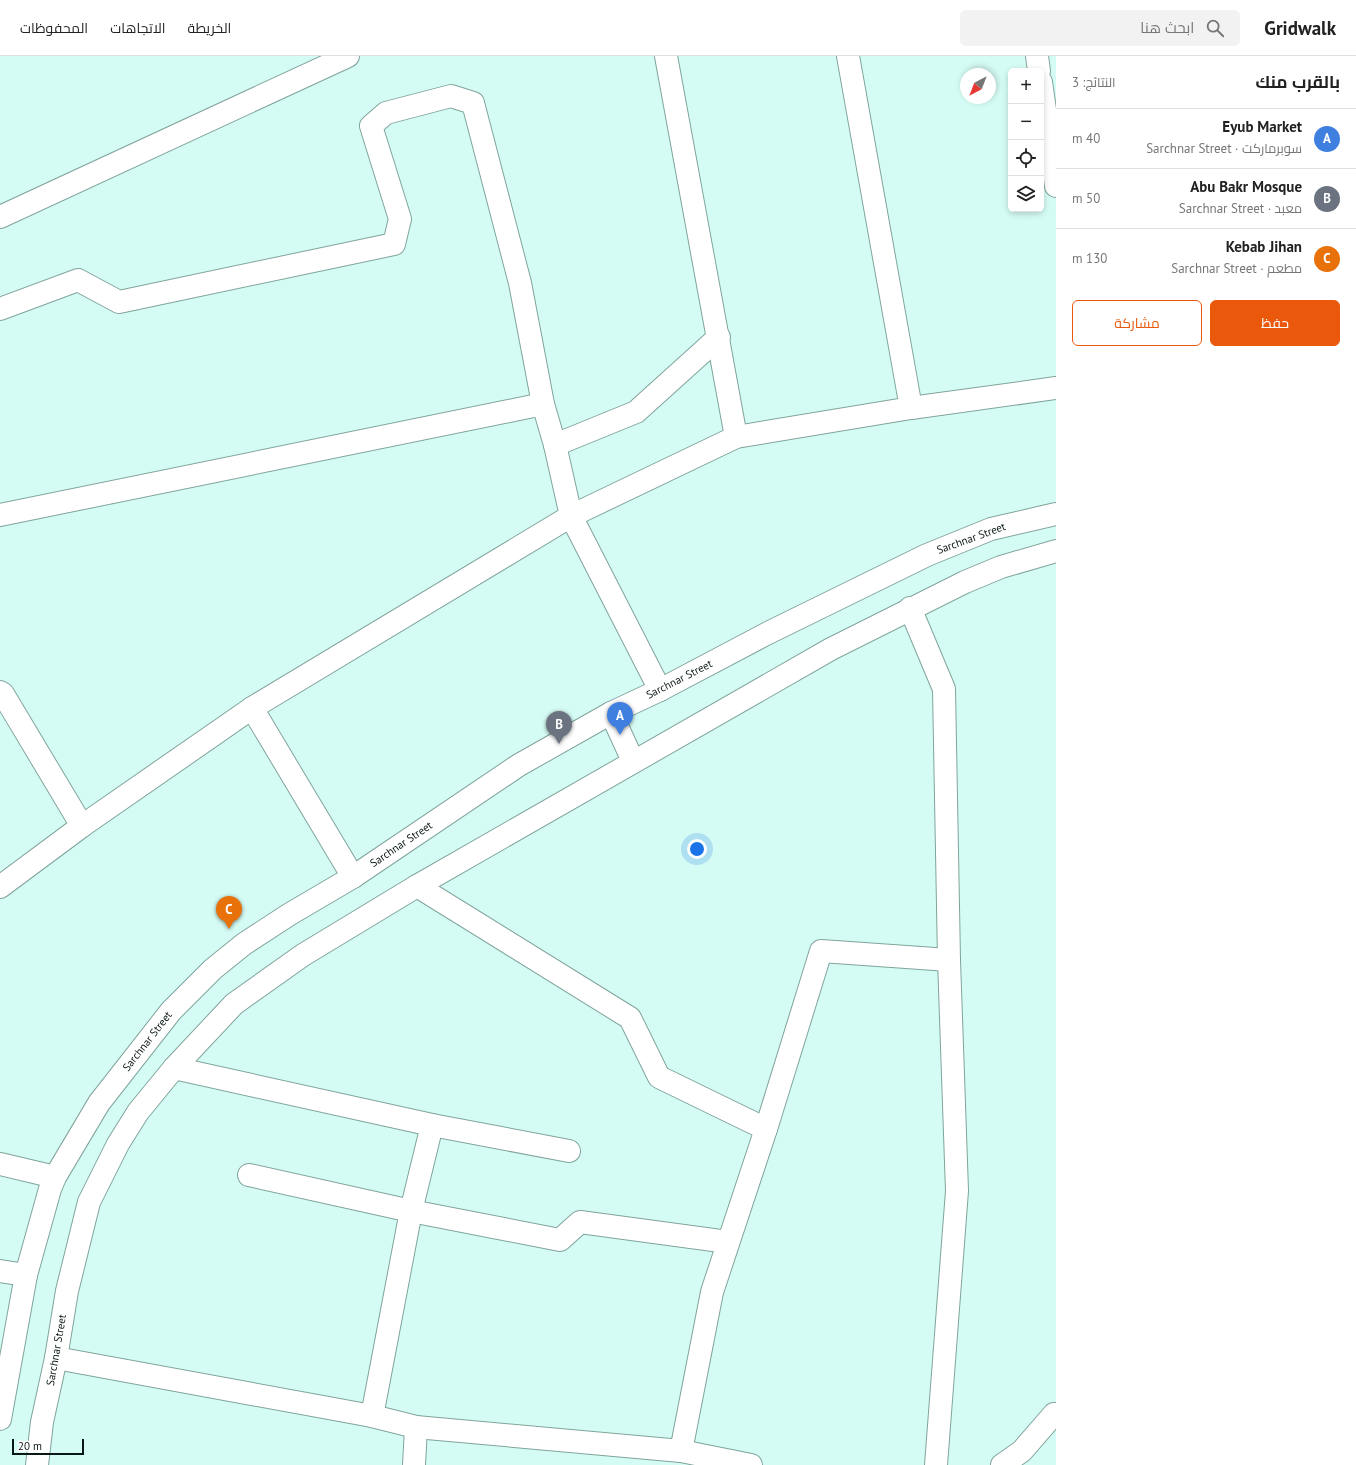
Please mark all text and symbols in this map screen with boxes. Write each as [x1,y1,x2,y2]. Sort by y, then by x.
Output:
search box [960,10,1240,46]
text: Gridwalk [1264,16,1336,40]
icon: search [1204,17,1226,39]
text: ابحث هنا [1140,18,1194,37]
text: المحفوظات [20,19,88,37]
text: الاتجاهات [110,19,166,37]
text: الخريطة [188,19,231,37]
north arrow [960,68,996,104]
map controls [1008,68,1044,212]
button: + [1008,68,1044,104]
text: بالقرب منك [1256,71,1340,93]
text: النتائج: 3 [1072,74,1116,91]
button: − [1008,104,1044,140]
text: Eyub Market [1222,117,1302,136]
text: 40 m [1072,130,1100,147]
text: A [1323,130,1331,147]
button: locate [1008,140,1044,176]
text: سوبرماركت · Sarchnar Street [1146,140,1302,157]
button: layers [1008,176,1044,212]
text: Abu Bakr Mosque [1190,177,1302,196]
text: 50 m [1072,190,1100,207]
text: B [1323,190,1331,207]
text: معبد · Sarchnar Street [1179,200,1302,217]
text: Kebab Jihan [1226,237,1302,256]
text: 130 m [1072,250,1107,267]
text: C [1323,250,1331,267]
text: مطعم · Sarchnar Street [1171,260,1302,277]
button: مشاركة [1072,300,1202,346]
button: حفظ [1210,300,1340,346]
street label: Sarchnar Street [935,519,1008,557]
street label: Sarchnar Street [644,656,715,702]
pin: A [607,702,633,735]
pin: B [546,711,572,744]
street label: Sarchnar Street [367,818,435,870]
your location [687,839,707,859]
pin: C [216,896,242,929]
street label: Sarchnar Street [119,1008,175,1074]
street label: Sarchnar Street [43,1313,69,1387]
scale bar [12,1437,84,1456]
text: 20 m [18,1439,42,1453]

